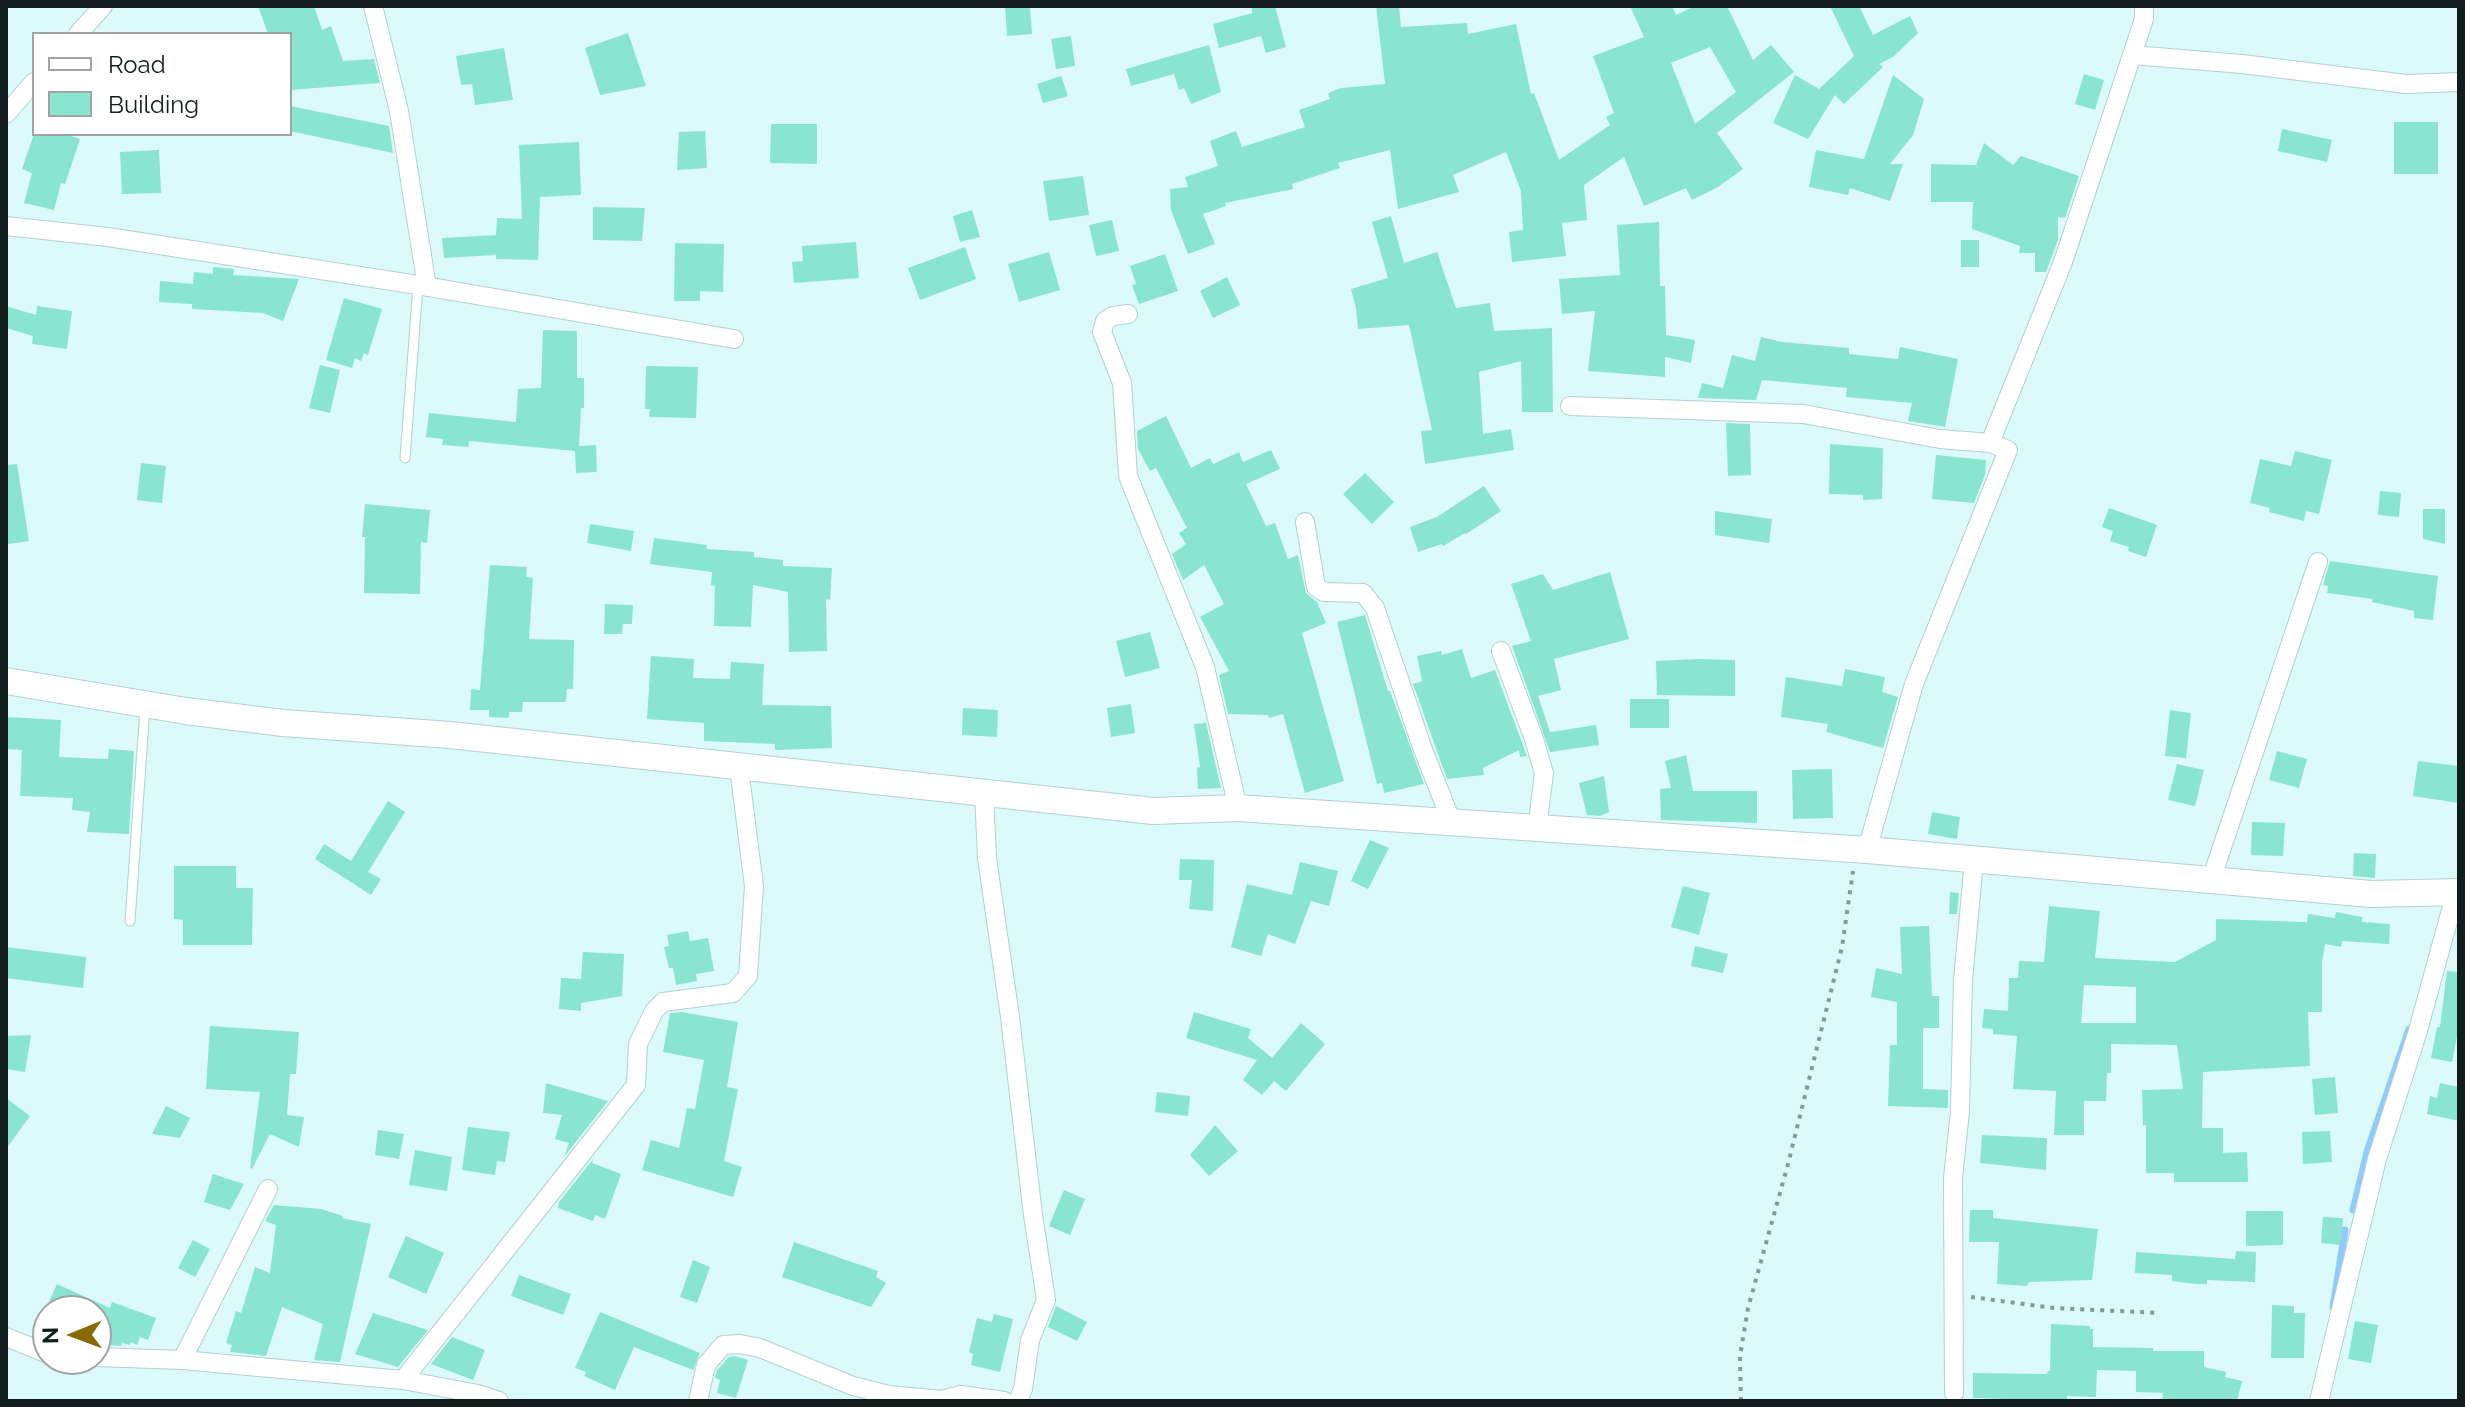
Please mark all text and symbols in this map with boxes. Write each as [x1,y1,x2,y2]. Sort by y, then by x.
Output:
legend [32,32,292,136]
text: Road [108,50,166,79]
text: Building [108,90,199,119]
north arrow [32,1295,112,1375]
text: N [37,1327,63,1344]

